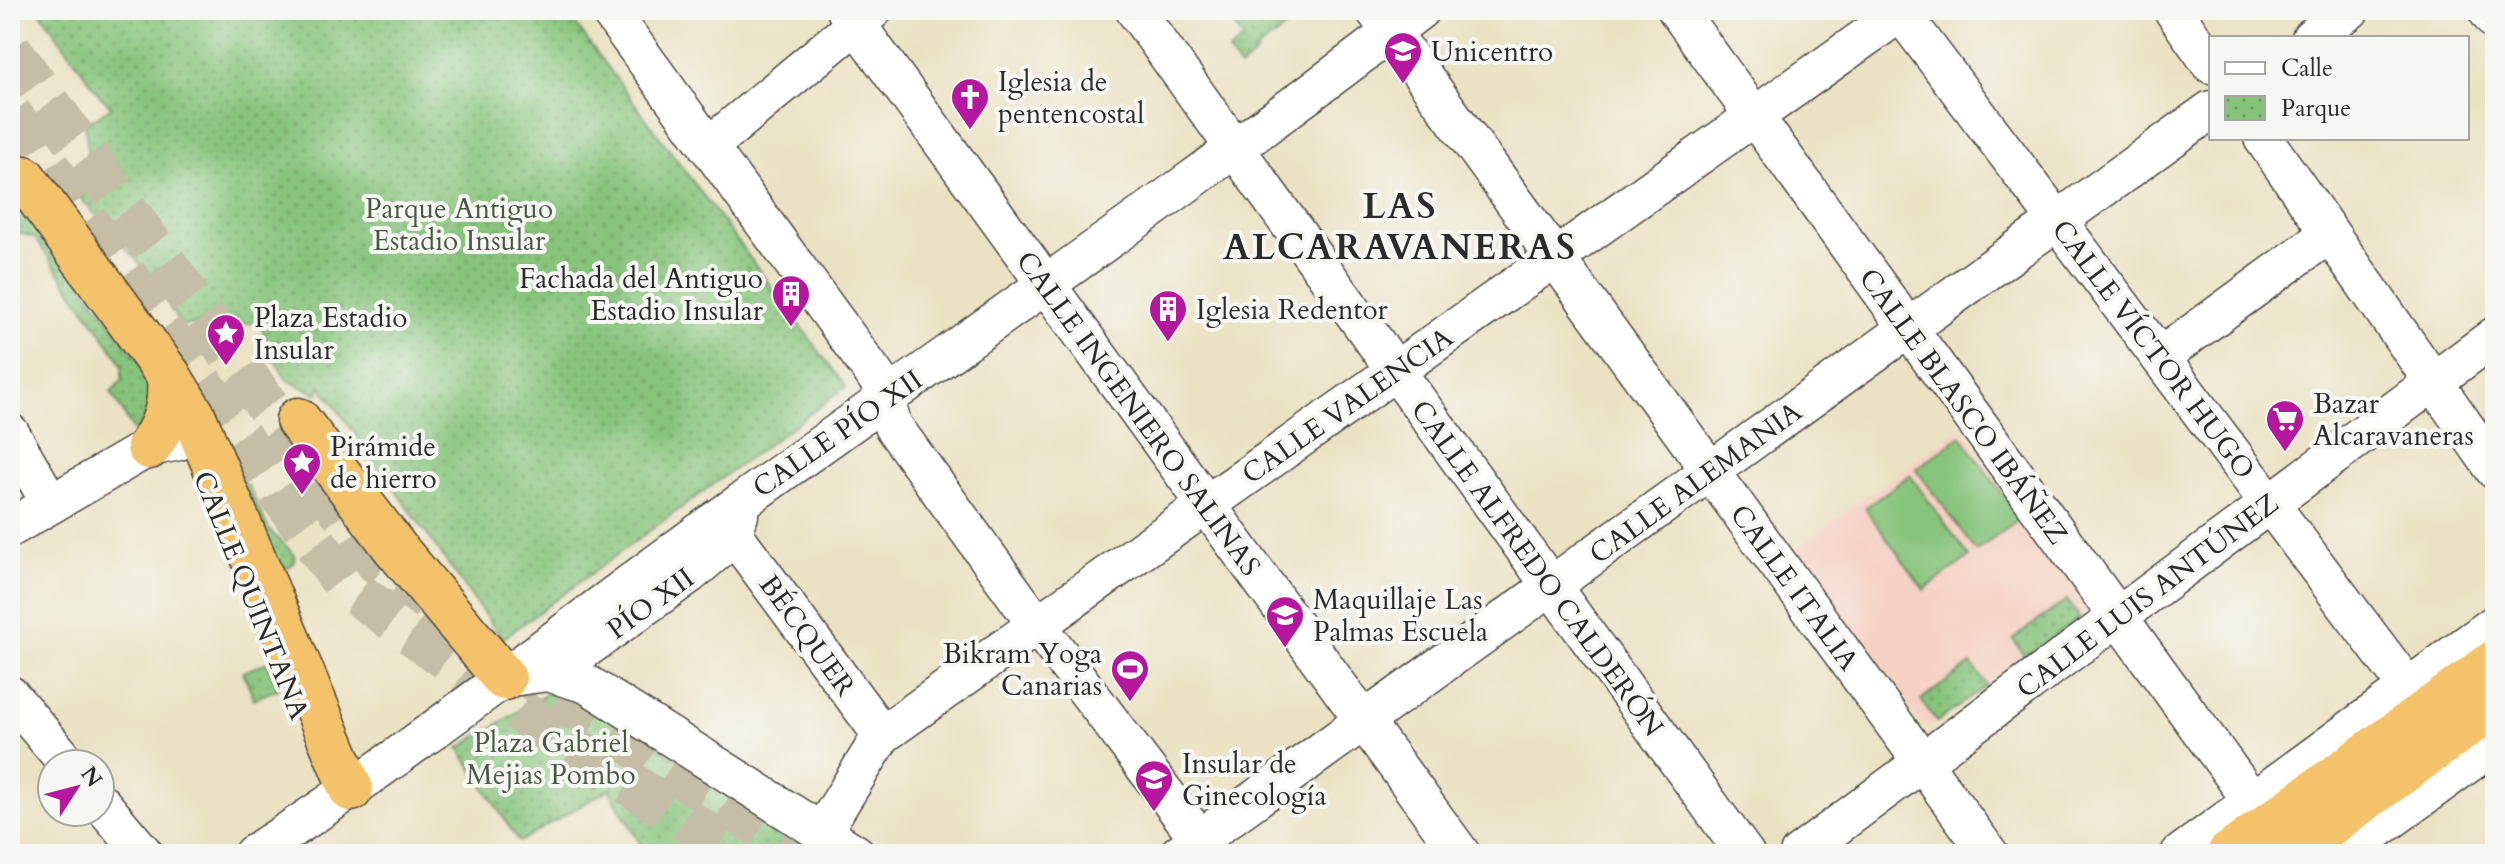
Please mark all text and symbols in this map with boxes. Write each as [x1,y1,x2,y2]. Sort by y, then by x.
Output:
school or university icon: Unicentro [1382,30,1424,85]
place label: Unicentro [1431,33,1553,71]
legend [2209,36,2469,140]
text: Calle [2281,52,2333,85]
place label: Iglesia de pentencostal [998,63,1144,133]
church icon: Iglesia de pentencostal [949,76,991,131]
text: Parque [2281,92,2351,125]
district label: LAS ALCARAVANERAS [1223,182,1577,272]
park label: Parque Antiguo Estadio Insular [365,190,553,260]
street label: CALLE VÍCTOR HUGO [2043,212,2263,487]
street label: CALLE INGENIERO SALINAS [1007,243,1269,584]
place label: Fachada del Antiguo Estadio Insular [519,260,764,330]
street label: CALLE BLASCO IBÁÑEZ [1850,261,2076,552]
building icon: Fachada del Antiguo Estadio Insular [770,273,812,328]
building icon: Iglesia Redentor [1147,288,1189,343]
place label: Iglesia Redentor [1196,291,1389,329]
place label: Plaza Estadio Insular [254,299,407,369]
place icon: Plaza Estadio Insular [205,312,247,367]
street label: CALLE VALENCIA [1234,319,1461,493]
street label: CALLE PÍO XII [745,361,930,506]
place label: Bazar Alcaravaneras [2313,385,2474,455]
street label: CALLE ALFREDO CALDERÓN [1402,393,1672,745]
street label: CALLE ALEMANIA [1582,393,1809,573]
supermarket icon: Bazar Alcaravaneras [2264,398,2306,453]
place label: Pirámide de hierro [330,428,437,498]
place icon: Pirámide de hierro [281,441,323,496]
street label: CALLE QUINTANA [184,466,318,725]
street label: CALLE LUIS ANTÚNEZ [2009,485,2287,707]
street label: CALLE ITALIA [1721,497,1867,678]
street label: PÍO XII [599,559,702,648]
street label: BÉCQUER [750,567,864,704]
place label: Maquillaje Las Palmas Escuela [1313,581,1488,651]
school or university icon: Maquillaje Las Palmas Escuela [1264,594,1306,649]
place label: Bikram Yoga Canarias [943,635,1102,705]
sports icon: Bikram Yoga Canarias [1109,648,1151,703]
park label: Plaza Gabriel Mejias Pombo [466,724,636,794]
place label: Insular de Ginecología [1182,745,1327,815]
north arrow [36,748,116,828]
school or university icon: Insular de Ginecología [1133,758,1175,813]
text: N [74,760,109,793]

